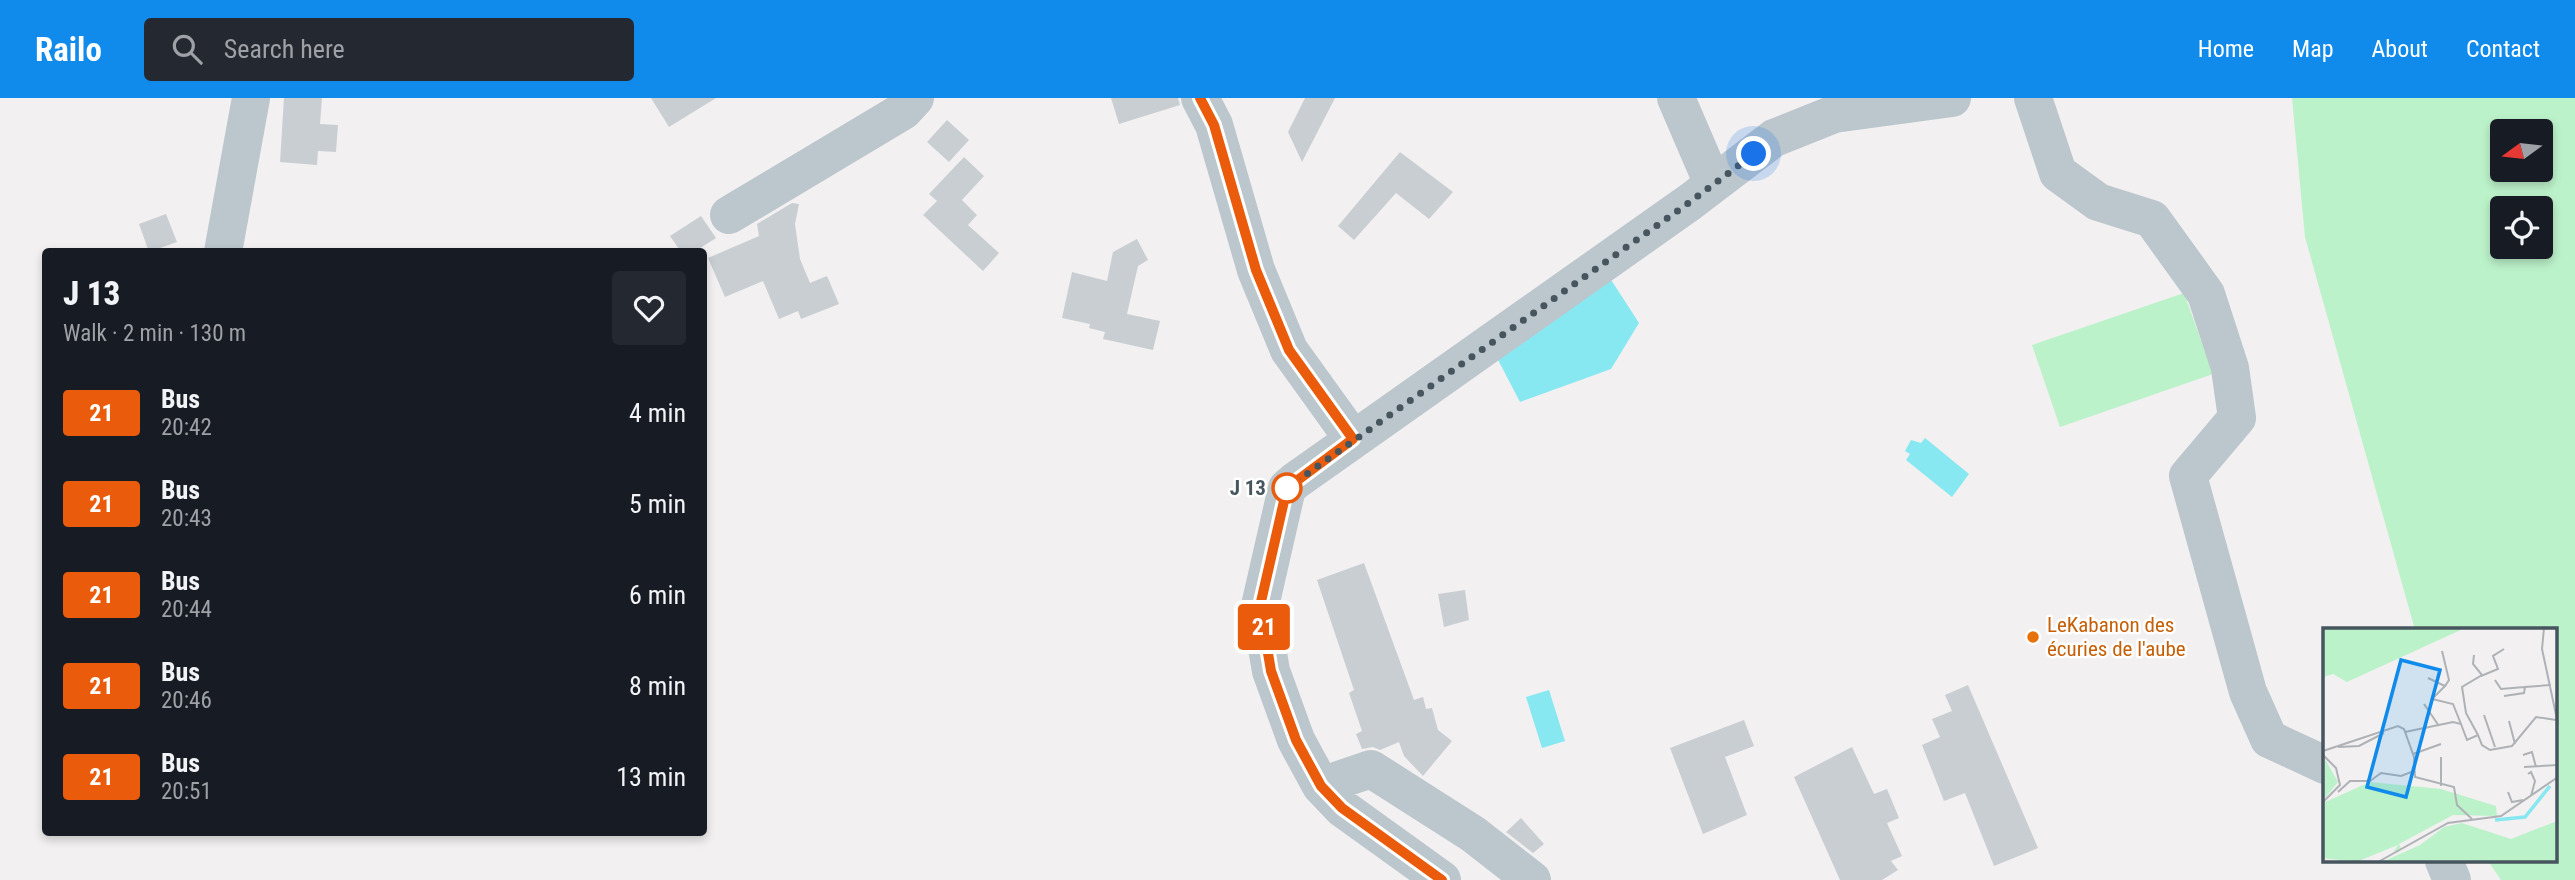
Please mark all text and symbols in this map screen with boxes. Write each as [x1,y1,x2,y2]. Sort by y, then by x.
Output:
search box [144,18,634,81]
text: Railo [35,30,102,69]
icon: search [168,30,206,68]
text: Search here [224,34,345,64]
text: Home [2198,35,2254,63]
text: Map [2292,35,2334,63]
text: About [2372,35,2428,63]
text: Contact [2466,35,2540,63]
north arrow [2490,119,2553,182]
map controls [2490,119,2553,259]
your location [1736,136,1771,171]
button: locate [2490,196,2553,259]
button: heart [612,271,686,345]
text: J 13 [63,274,120,313]
text: Walk · 2 min · 130 m [63,320,246,347]
text: Bus [161,384,200,414]
text: 4 min [629,398,686,428]
text: 21 [89,399,114,427]
text: 20:42 [161,414,212,441]
marker: J 13 [1272,473,1302,503]
text: Bus [161,475,200,505]
place label: J 13 [1230,476,1266,500]
text: 5 min [629,489,686,519]
text: 21 [89,490,114,518]
text: 20:43 [161,505,212,532]
text: Bus [161,566,200,596]
text: 6 min [629,580,686,610]
text: 21 [89,581,114,609]
text: 20:44 [161,596,212,623]
line badge: 21 [1232,604,1296,650]
text: 21 [1252,613,1276,641]
place label: LeKabanon des écuries de l'aube [2047,613,2186,661]
inset map [2323,628,2558,862]
marker: LeKabanon des écuries de l'aube [2025,629,2041,645]
text: Bus [161,657,200,687]
text: 8 min [629,671,686,701]
text: 21 [89,672,114,700]
text: 20:46 [161,687,212,714]
text: Bus [161,748,200,778]
text: 13 min [616,762,686,792]
text: 21 [89,763,114,791]
text: 20:51 [161,778,212,805]

